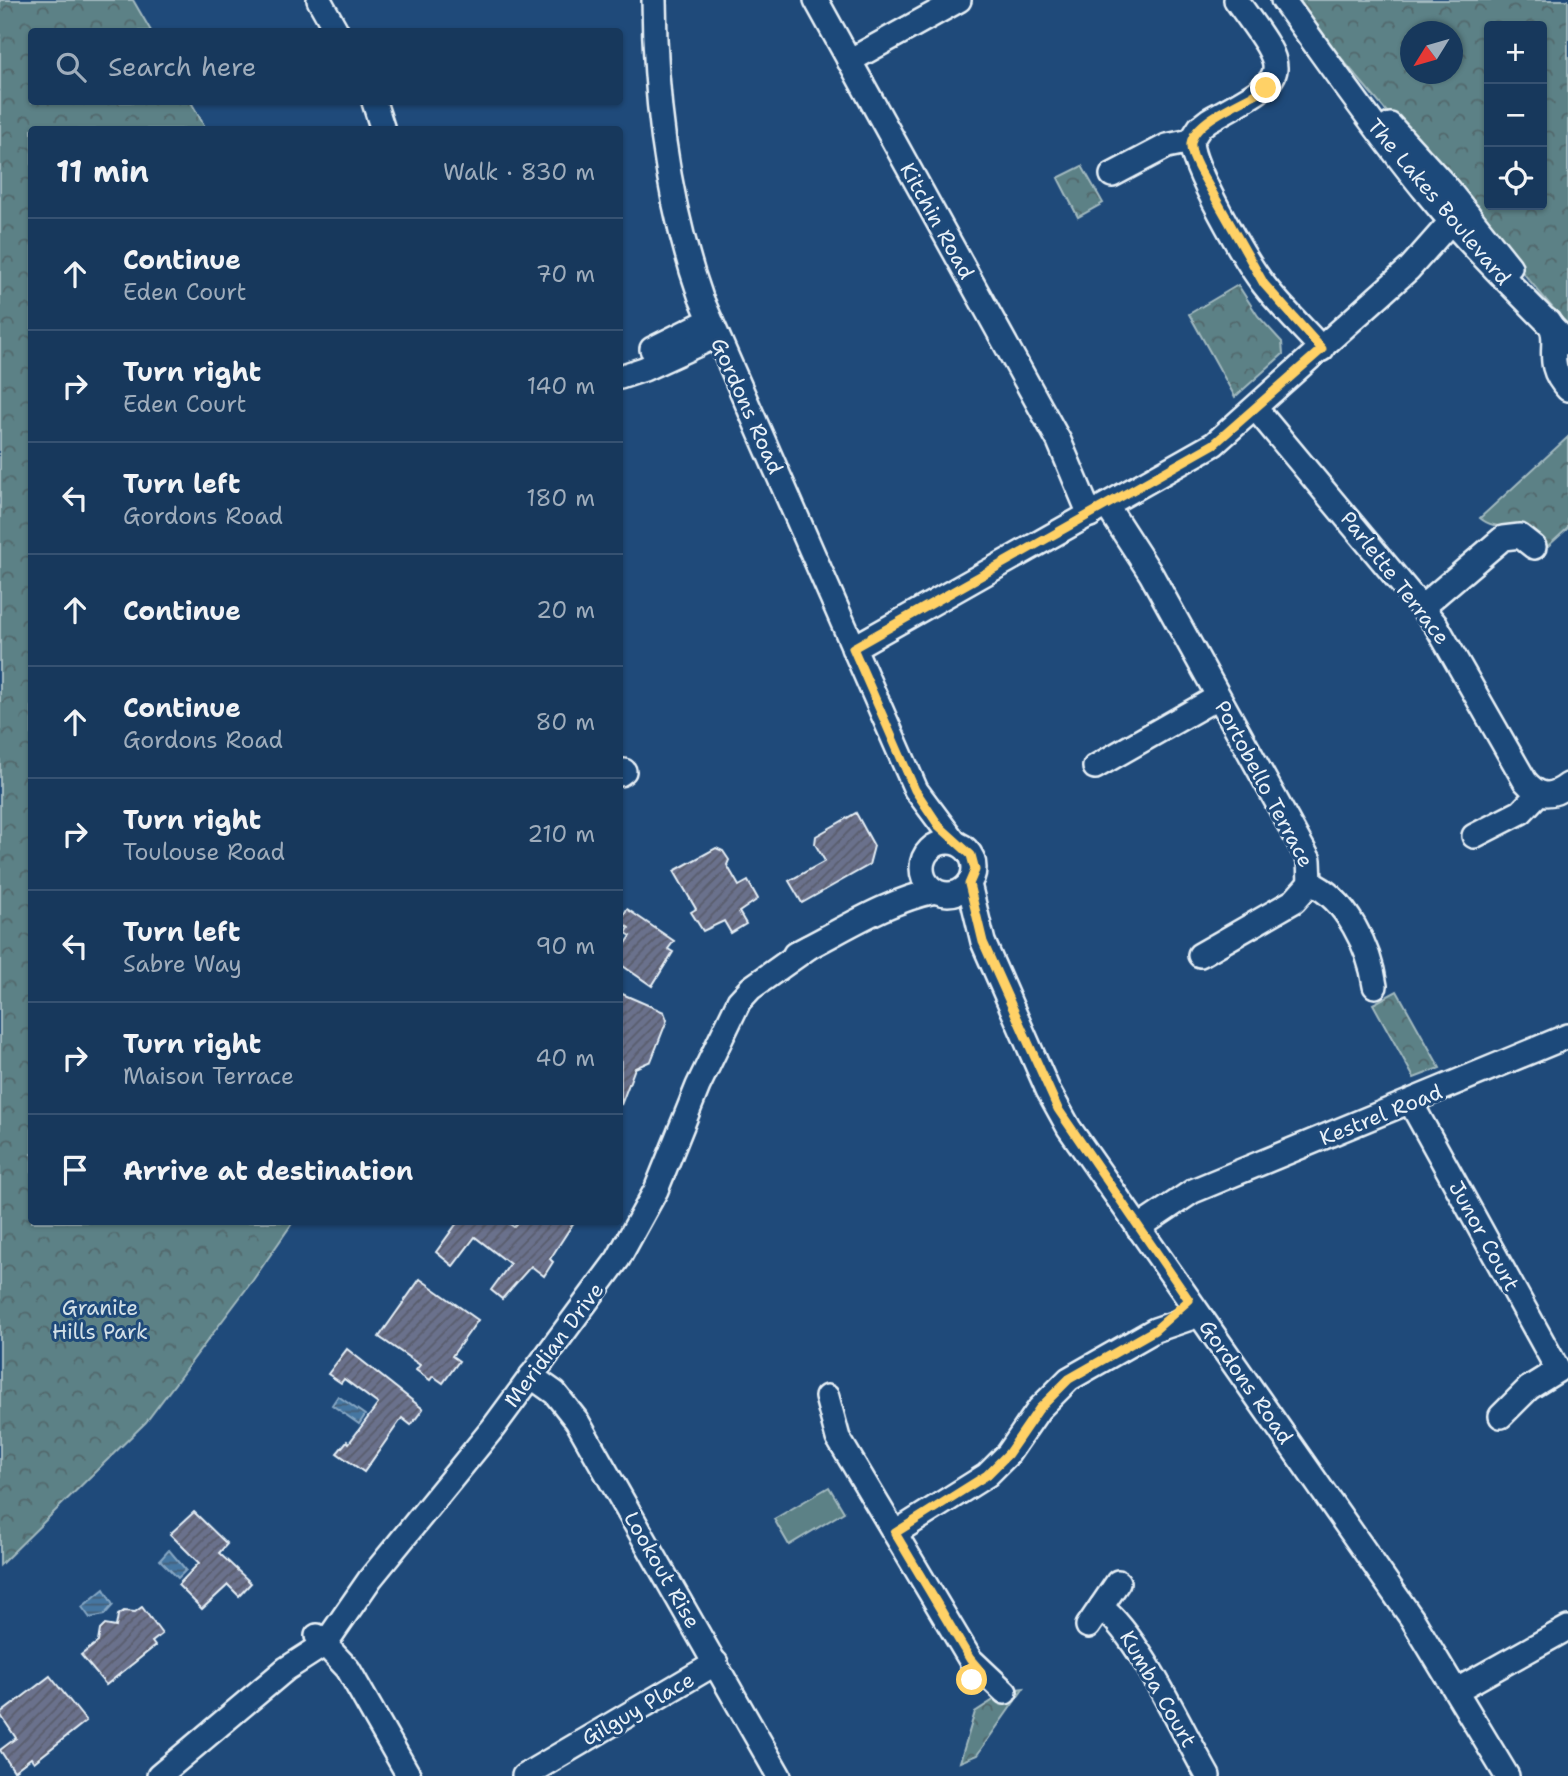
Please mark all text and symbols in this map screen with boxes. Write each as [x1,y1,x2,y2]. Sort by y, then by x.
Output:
north arrow [1400,21,1463,84]
map controls [1484,21,1547,210]
button: + [1484,21,1547,84]
search box [28,28,623,105]
icon: search [52,48,90,86]
text: Search here [108,49,257,84]
route end [1250,72,1281,103]
button: − [1484,84,1547,147]
street label: The Lakes Boulevard [1361,113,1517,291]
button: locate [1484,147,1547,210]
text: 11 min [56,151,149,192]
text: Walk · 830 m [443,157,595,187]
street label: Kitchin Road [893,158,981,284]
text: Continue [123,242,241,277]
icon: ahead [56,255,94,293]
text: 70 m [536,259,595,289]
text: Eden Court [123,277,247,307]
street label: Gordons Road [704,334,790,478]
text: Turn right [123,354,261,389]
icon: right [56,367,94,405]
text: 140 m [527,371,595,401]
text: Eden Court [123,389,247,419]
text: Turn left [123,466,240,501]
icon: left [56,479,94,517]
text: 180 m [526,483,595,513]
text: Gordons Road [123,501,283,531]
street label: Parlette Terrace [1334,505,1456,651]
icon: ahead [56,591,94,629]
text: Continue [123,593,241,628]
text: 20 m [536,595,595,625]
text: Continue [123,690,241,725]
street label: Portobello Terrace [1208,696,1320,872]
icon: ahead [56,703,94,741]
text: 80 m [536,707,595,737]
text: Gordons Road [123,725,283,755]
text: Turn right [123,802,261,837]
icon: right [56,815,94,853]
text: 210 m [527,819,595,849]
text: Toulouse Road [123,837,285,867]
text: Turn left [123,914,240,949]
icon: left [56,927,94,965]
text: 90 m [535,931,595,961]
text: Sabre Way [123,949,242,979]
text: Turn right [123,1026,261,1061]
icon: right [56,1039,94,1077]
text: 40 m [535,1043,595,1073]
text: Maison Terrace [123,1061,294,1091]
street label: Kestrel Road [1315,1078,1447,1152]
icon: arrive [56,1151,94,1189]
text: Arrive at destination [123,1153,413,1188]
street label: Junor Court [1442,1176,1526,1296]
street label: Meridian Drive [498,1277,610,1413]
park label: Granite Hills Park [52,1294,148,1346]
street label: Gordons Road [1193,1314,1299,1450]
street label: Lookout Rise [617,1507,707,1633]
street label: Kumba Court [1113,1625,1203,1753]
route start [956,1664,987,1695]
street label: Gilguy Place [577,1666,699,1752]

